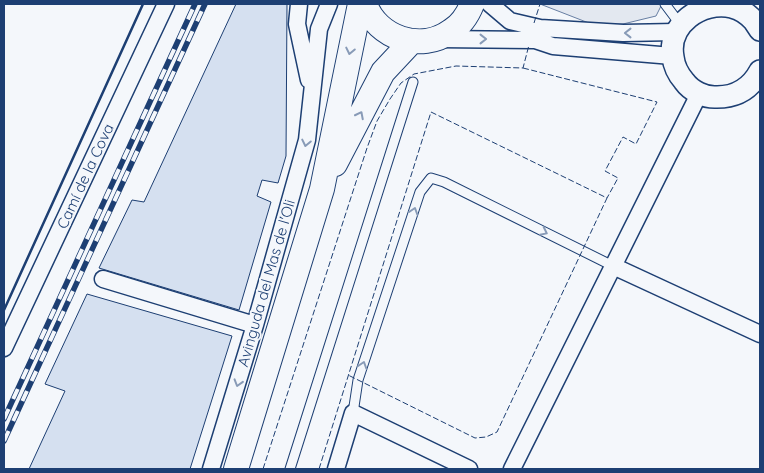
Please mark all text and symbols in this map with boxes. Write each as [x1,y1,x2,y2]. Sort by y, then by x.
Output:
one-way arrow [623,28,631,38]
one-way arrow [480,34,487,44]
one-way arrow [345,47,356,56]
one-way arrow [354,111,364,120]
street label: Camí de la Cova [52,120,118,232]
one-way arrow [301,138,311,147]
street label: Avinguda del Mas de l'Oli [233,197,299,369]
one-way arrow [409,207,419,215]
one-way arrow [539,226,548,236]
one-way arrow [358,361,368,370]
one-way arrow [233,379,243,387]

